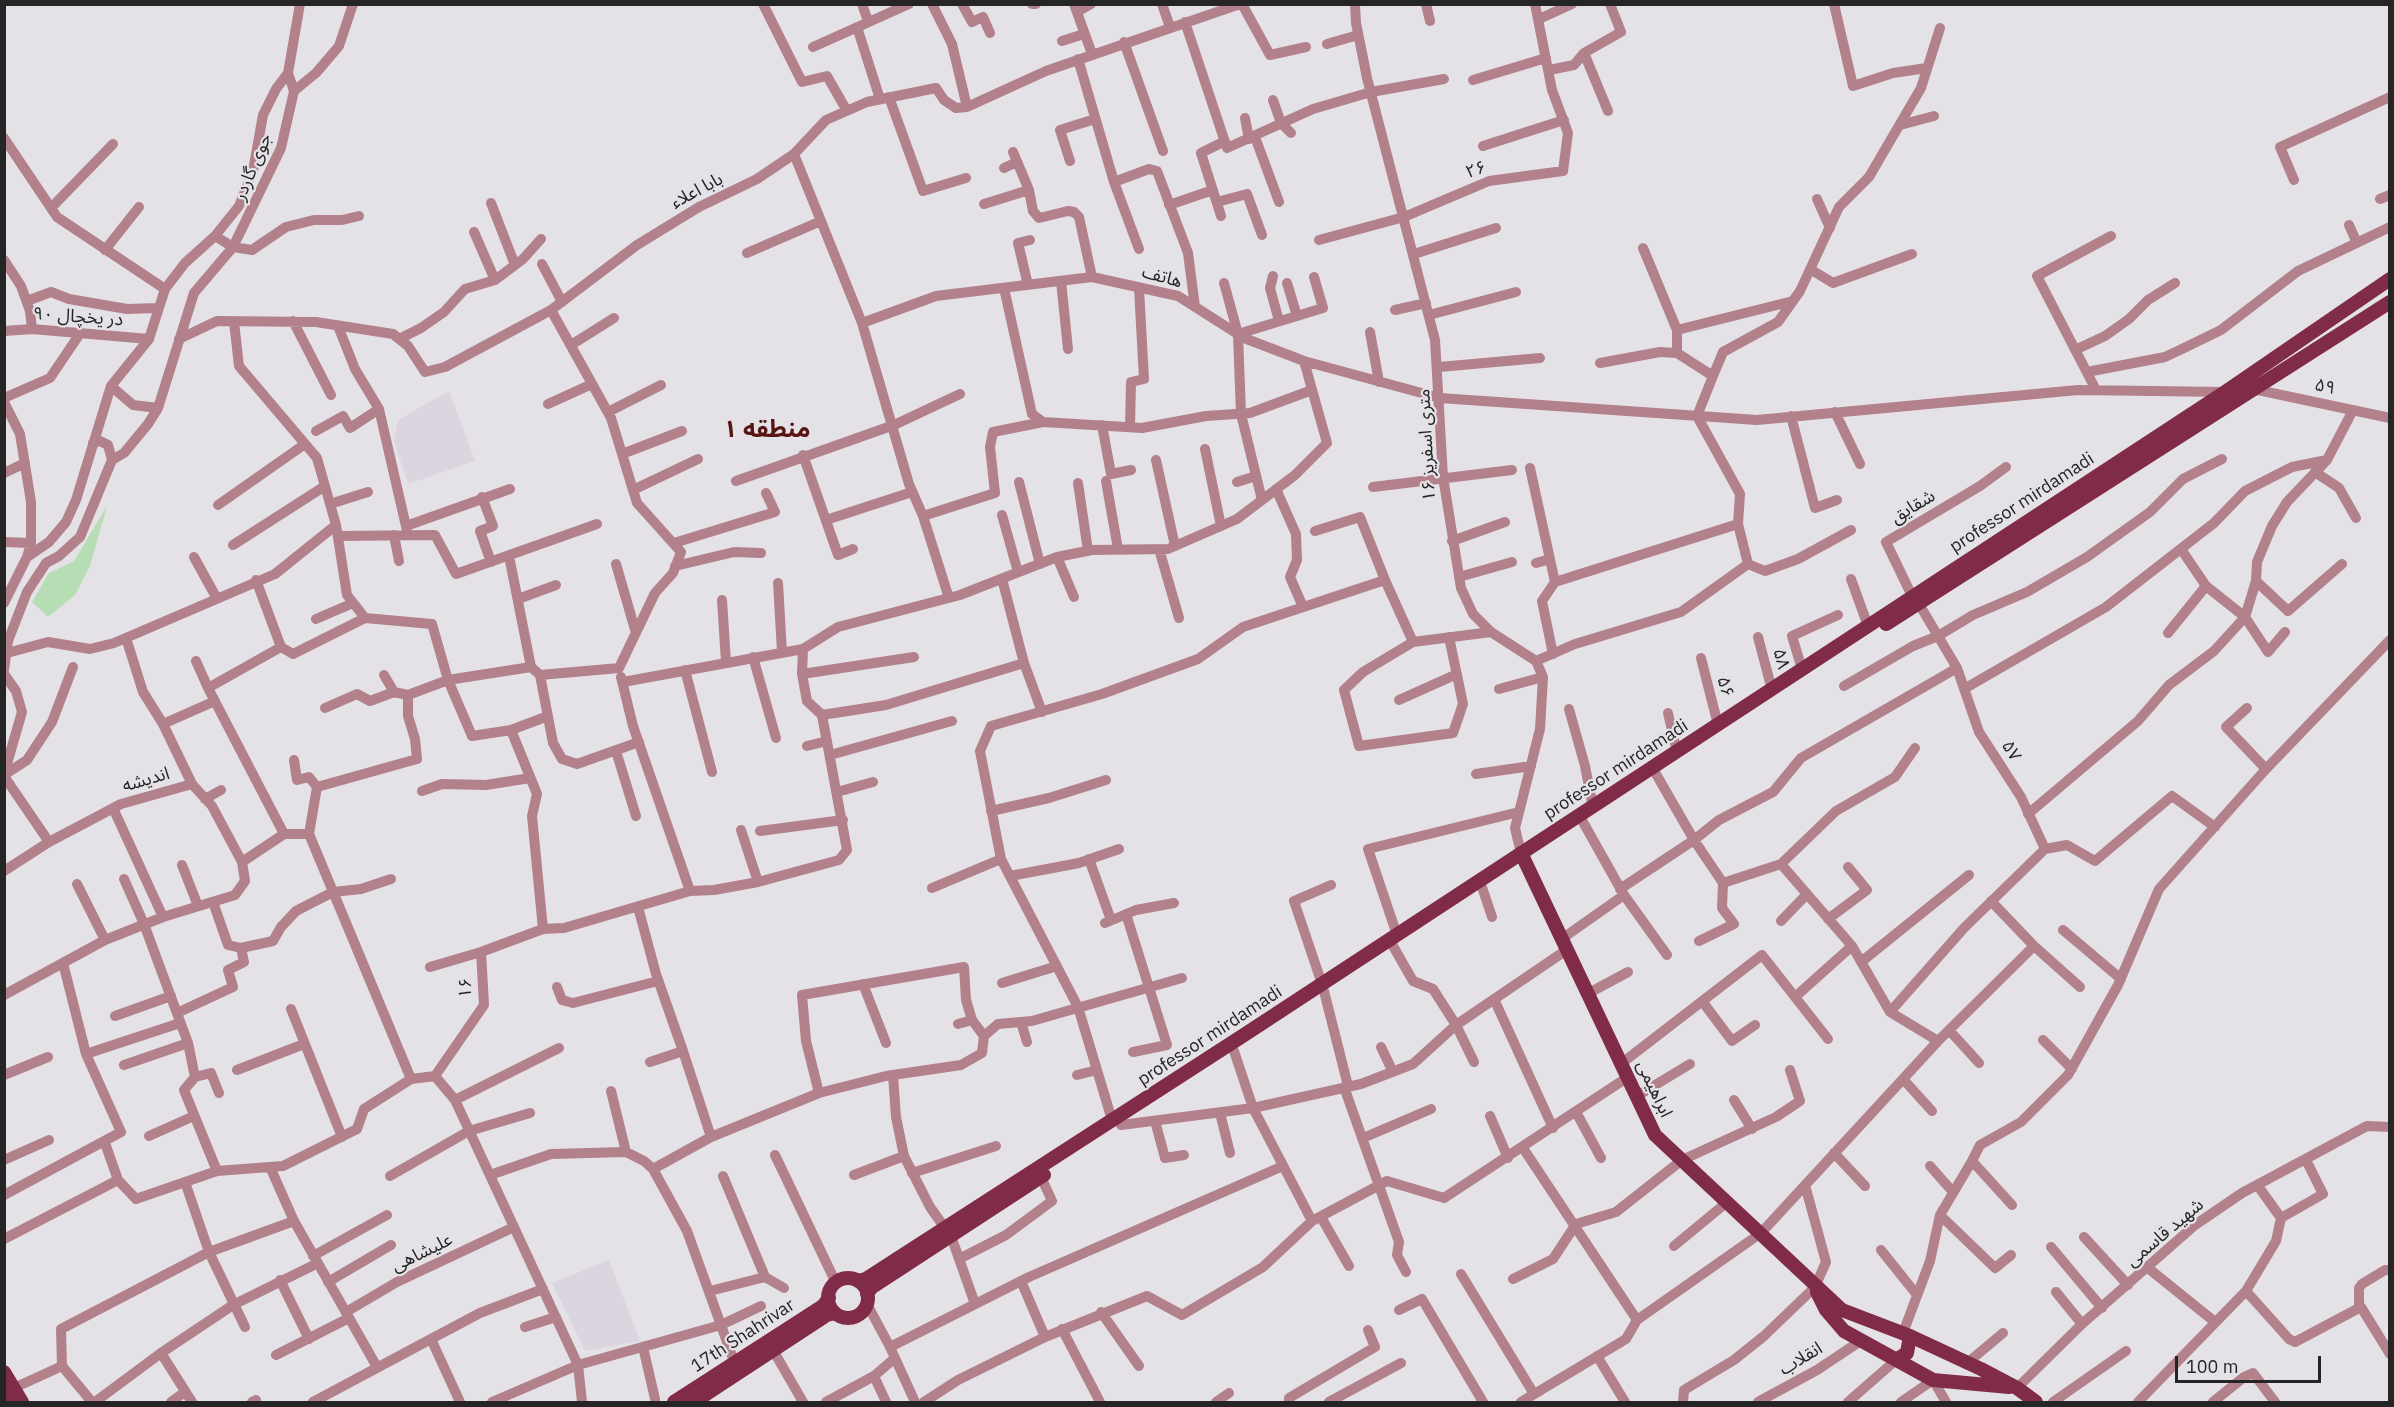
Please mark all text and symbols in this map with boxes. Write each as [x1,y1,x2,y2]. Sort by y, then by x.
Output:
street label: جوی گاردر [229,130,277,204]
street label: ۲۶ [1463,156,1489,184]
street label: بابا اعلاء [667,168,727,214]
street label: هاتف [1139,261,1185,293]
street label: در یخچال ۹۰ [32,303,124,331]
street label: ۵۹ [2313,374,2337,400]
street label: ۱۶ متری اسفریز [1413,388,1441,502]
district label: منطقه ۱ [724,416,810,444]
street label: professor mirdamadi [1946,448,2098,558]
street label: شقایق [1887,485,1939,529]
street label: ۵۸ [1768,646,1794,672]
street label: ۵۶ [1712,674,1738,700]
street label: professor mirdamadi [1540,715,1692,825]
street label: ۵۷ [1996,737,2026,765]
street label: اندیشه [120,763,172,797]
street label: ۱۶ [455,978,477,998]
street label: professor mirdamadi [1134,981,1286,1091]
street label: ابراهیمی [1631,1057,1677,1121]
street label: شهید قاسمی [2122,1194,2208,1272]
street label: علیشاهی [388,1229,456,1277]
street label: 17th Shahrivar [687,1295,799,1377]
street label: انقلاب [1775,1338,1827,1380]
scale bar [2178,1344,2324,1382]
text: 100 m [2186,1355,2238,1378]

